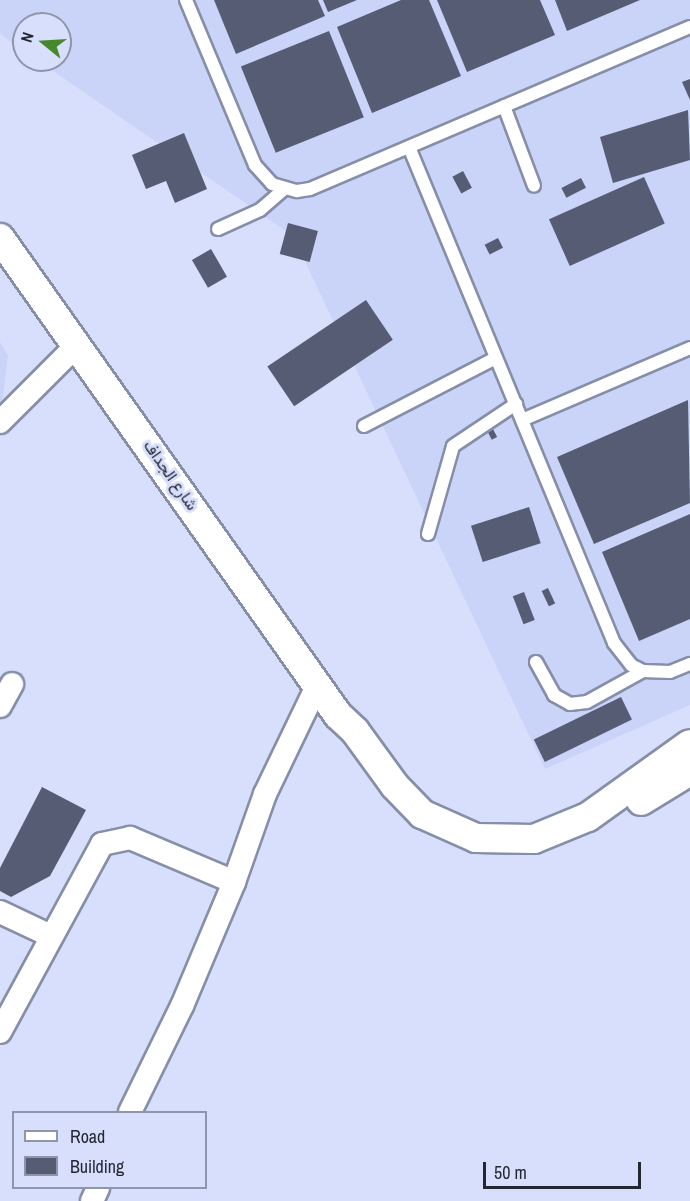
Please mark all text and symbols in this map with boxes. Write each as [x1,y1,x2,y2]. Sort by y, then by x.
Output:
north arrow [12,12,72,72]
text: N [15,29,39,45]
street label: شارع الجداف [140,436,202,514]
legend [12,1111,207,1189]
text: Road [70,1124,105,1149]
scale bar [486,1150,644,1188]
text: Building [70,1154,124,1179]
text: 50 m [494,1160,527,1185]

